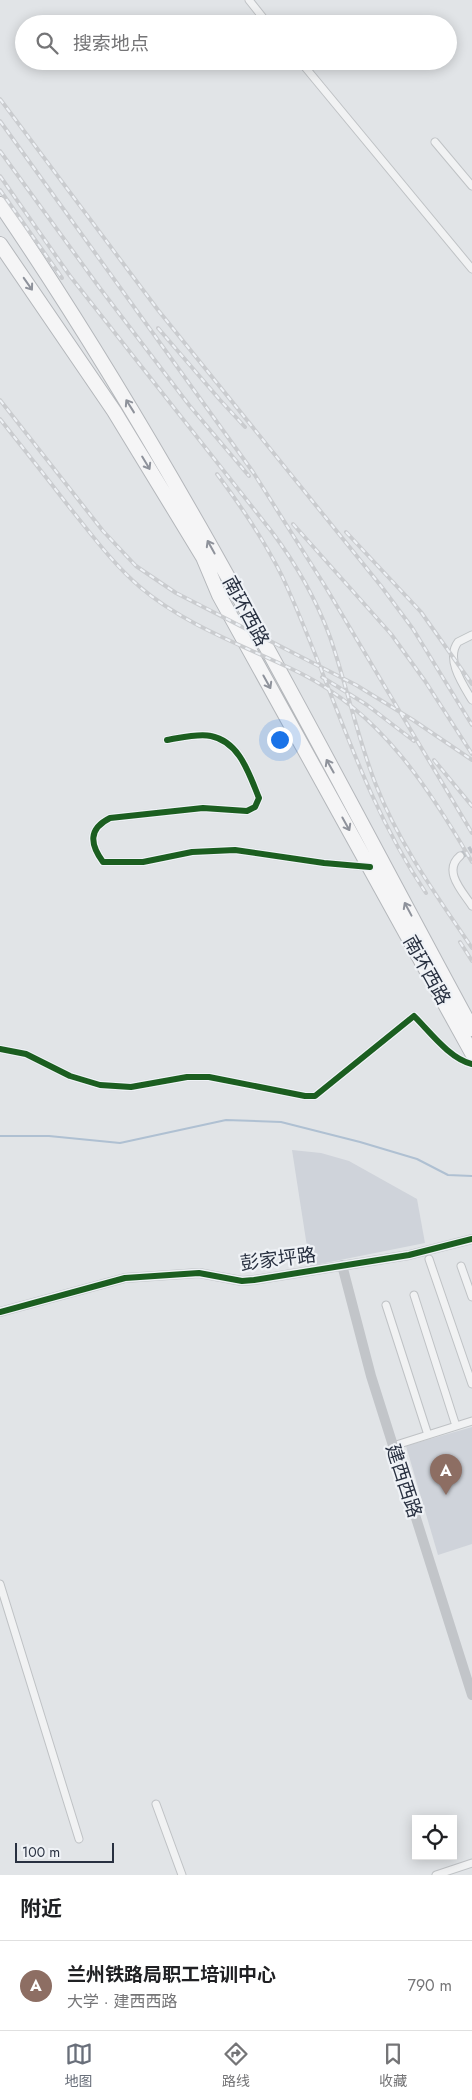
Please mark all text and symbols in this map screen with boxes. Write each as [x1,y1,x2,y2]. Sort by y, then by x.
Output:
search box [15,15,457,70]
icon: search [33,29,61,57]
text: 搜索地点 [73,30,149,57]
one-way arrow [23,277,33,291]
one-way arrow [124,399,135,413]
one-way arrow [142,456,152,470]
one-way arrow [206,539,216,554]
street label: 南环西路 [216,571,276,651]
one-way arrow [262,674,272,689]
your location [267,727,293,753]
one-way arrow [325,760,335,774]
one-way arrow [341,816,351,831]
one-way arrow [402,903,412,917]
street label: 南环西路 [397,930,457,1010]
street label: 彭家坪路 [239,1241,317,1277]
street label: 建西西路 [379,1441,429,1521]
pin: A [430,1454,462,1495]
map controls [412,1815,457,1860]
button: locate [412,1815,457,1860]
scale bar [15,1840,114,1863]
text: 100 m [22,1842,60,1862]
text: 附近 [20,1894,62,1924]
text: 兰州铁路局职工培训中心 [67,1961,276,1988]
text: A [30,1974,42,1997]
text: 790 m [408,1974,452,1997]
text: 大学 · 建西西路 [67,1990,177,2013]
tab: 地图 [65,2040,93,2091]
tab: 路线 [222,2040,250,2091]
tab: 收藏 [379,2040,407,2091]

